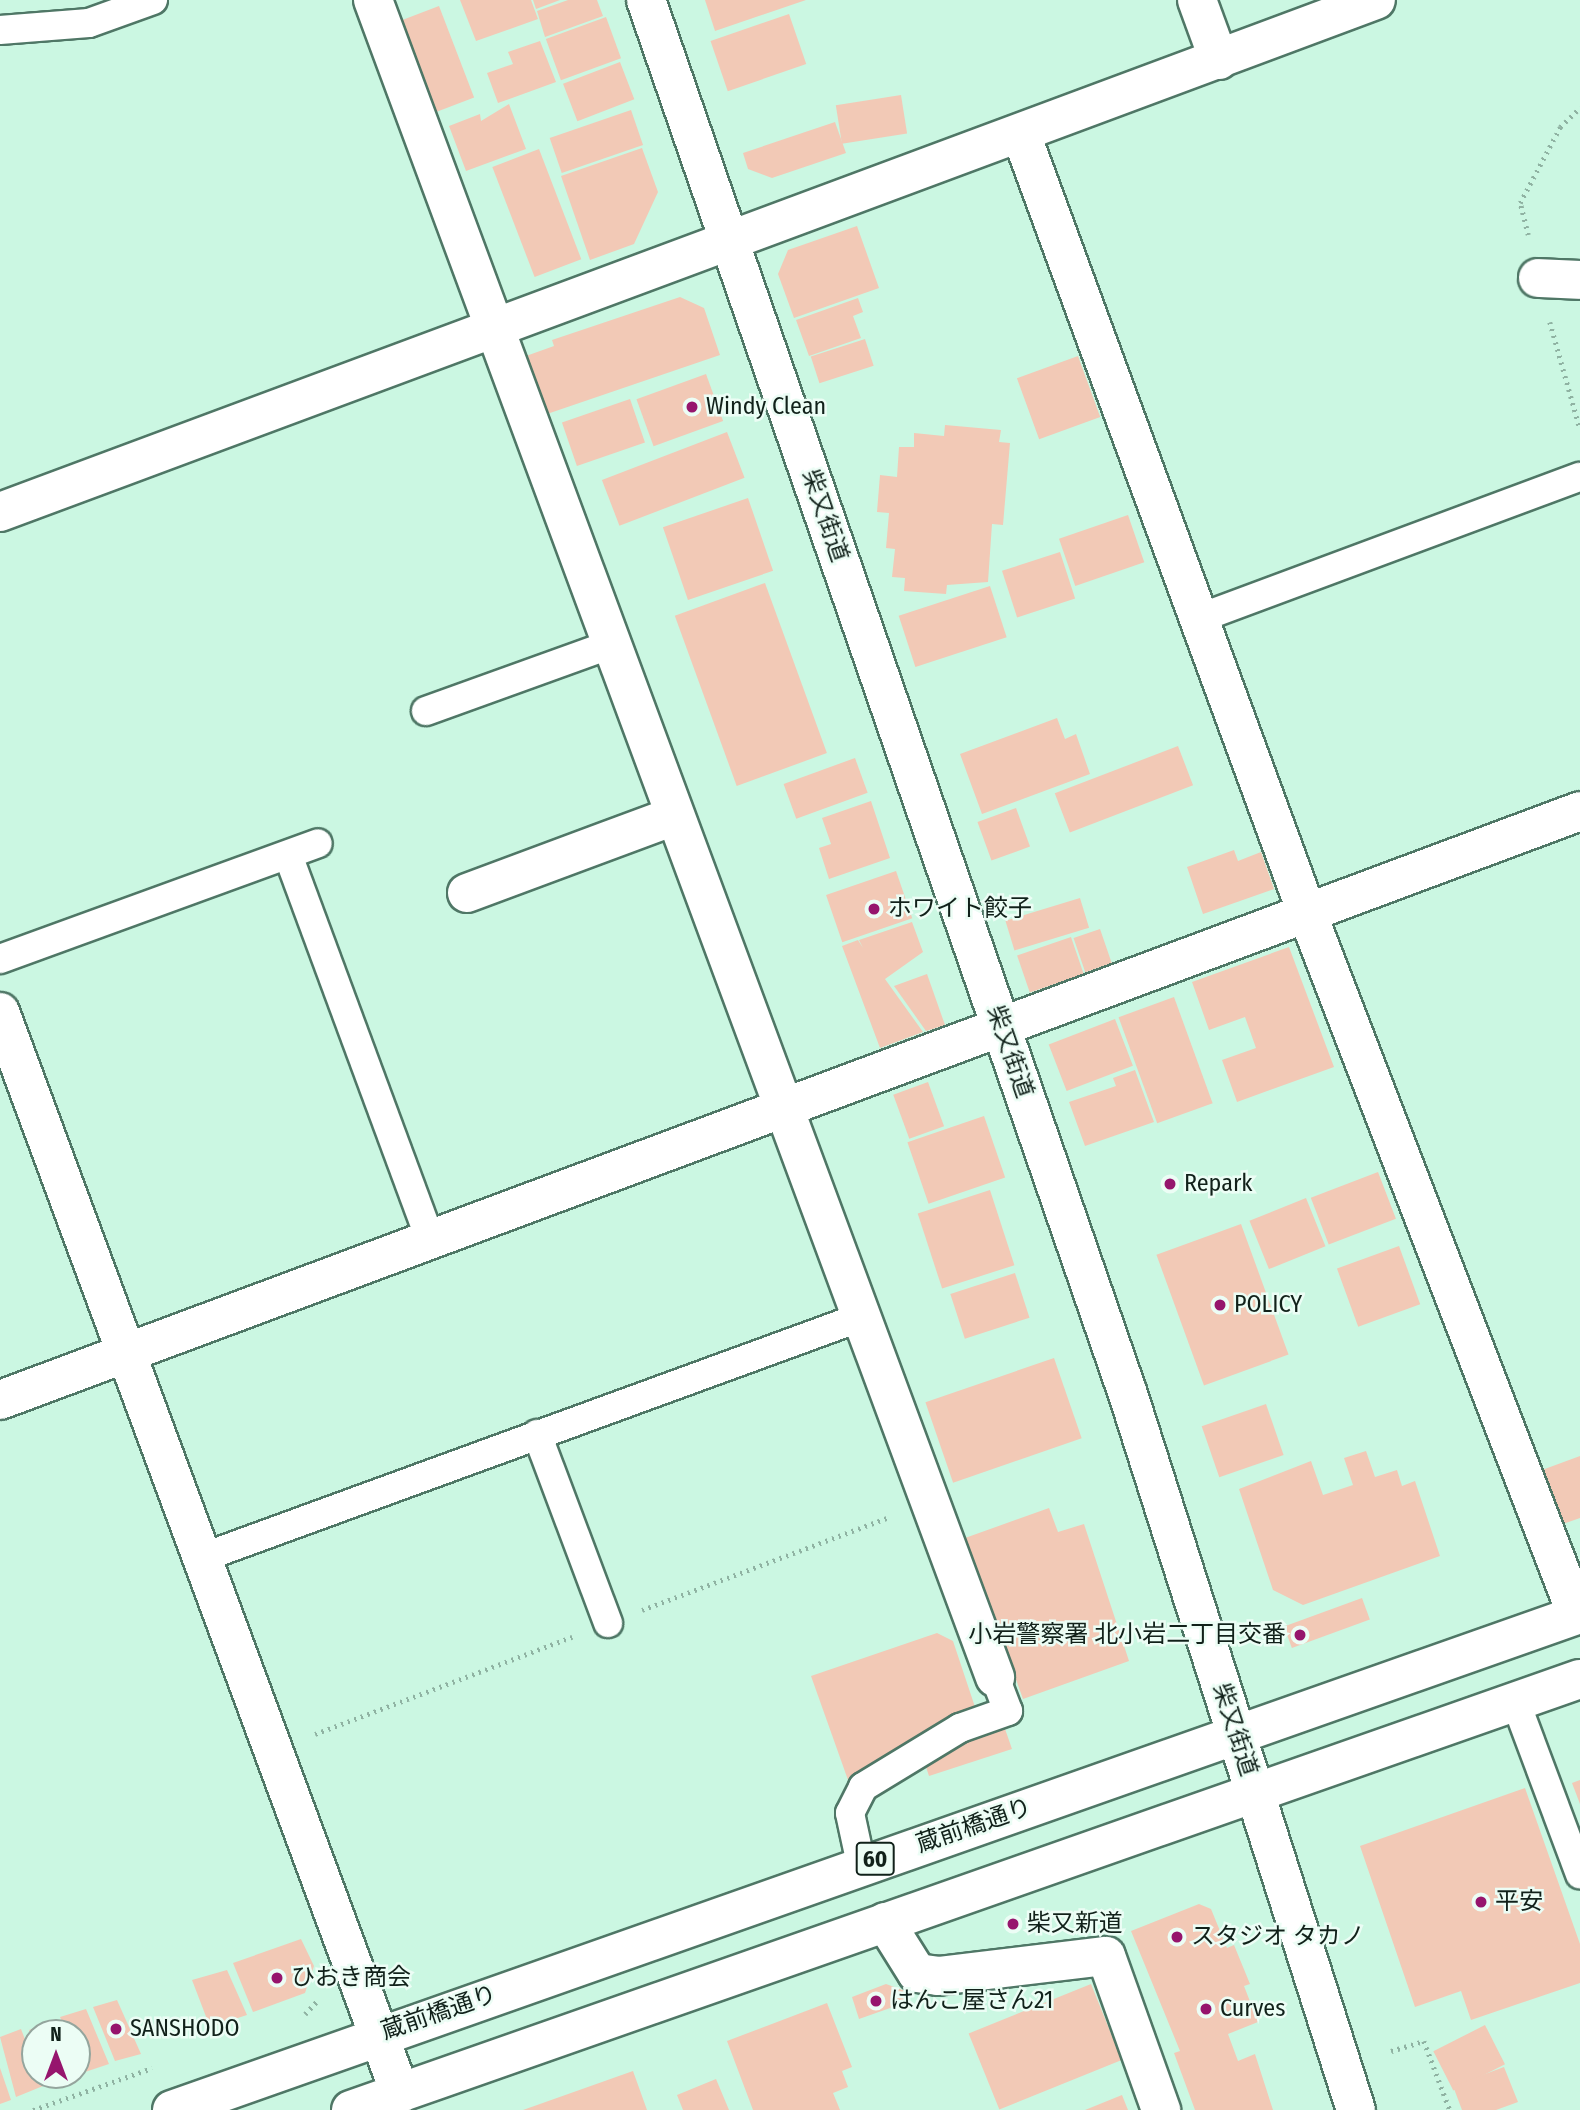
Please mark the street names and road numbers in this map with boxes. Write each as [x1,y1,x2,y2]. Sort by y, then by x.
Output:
street label: 柴又街道 [796,466,854,566]
street label: 柴又街道 [981,1002,1039,1102]
street label: 柴又街道 [1206,1680,1264,1780]
street label: 蔵前橋通り [913,1793,1035,1859]
road number: 60 [854,1840,896,1878]
street label: 蔵前橋通り [378,1980,500,2046]

